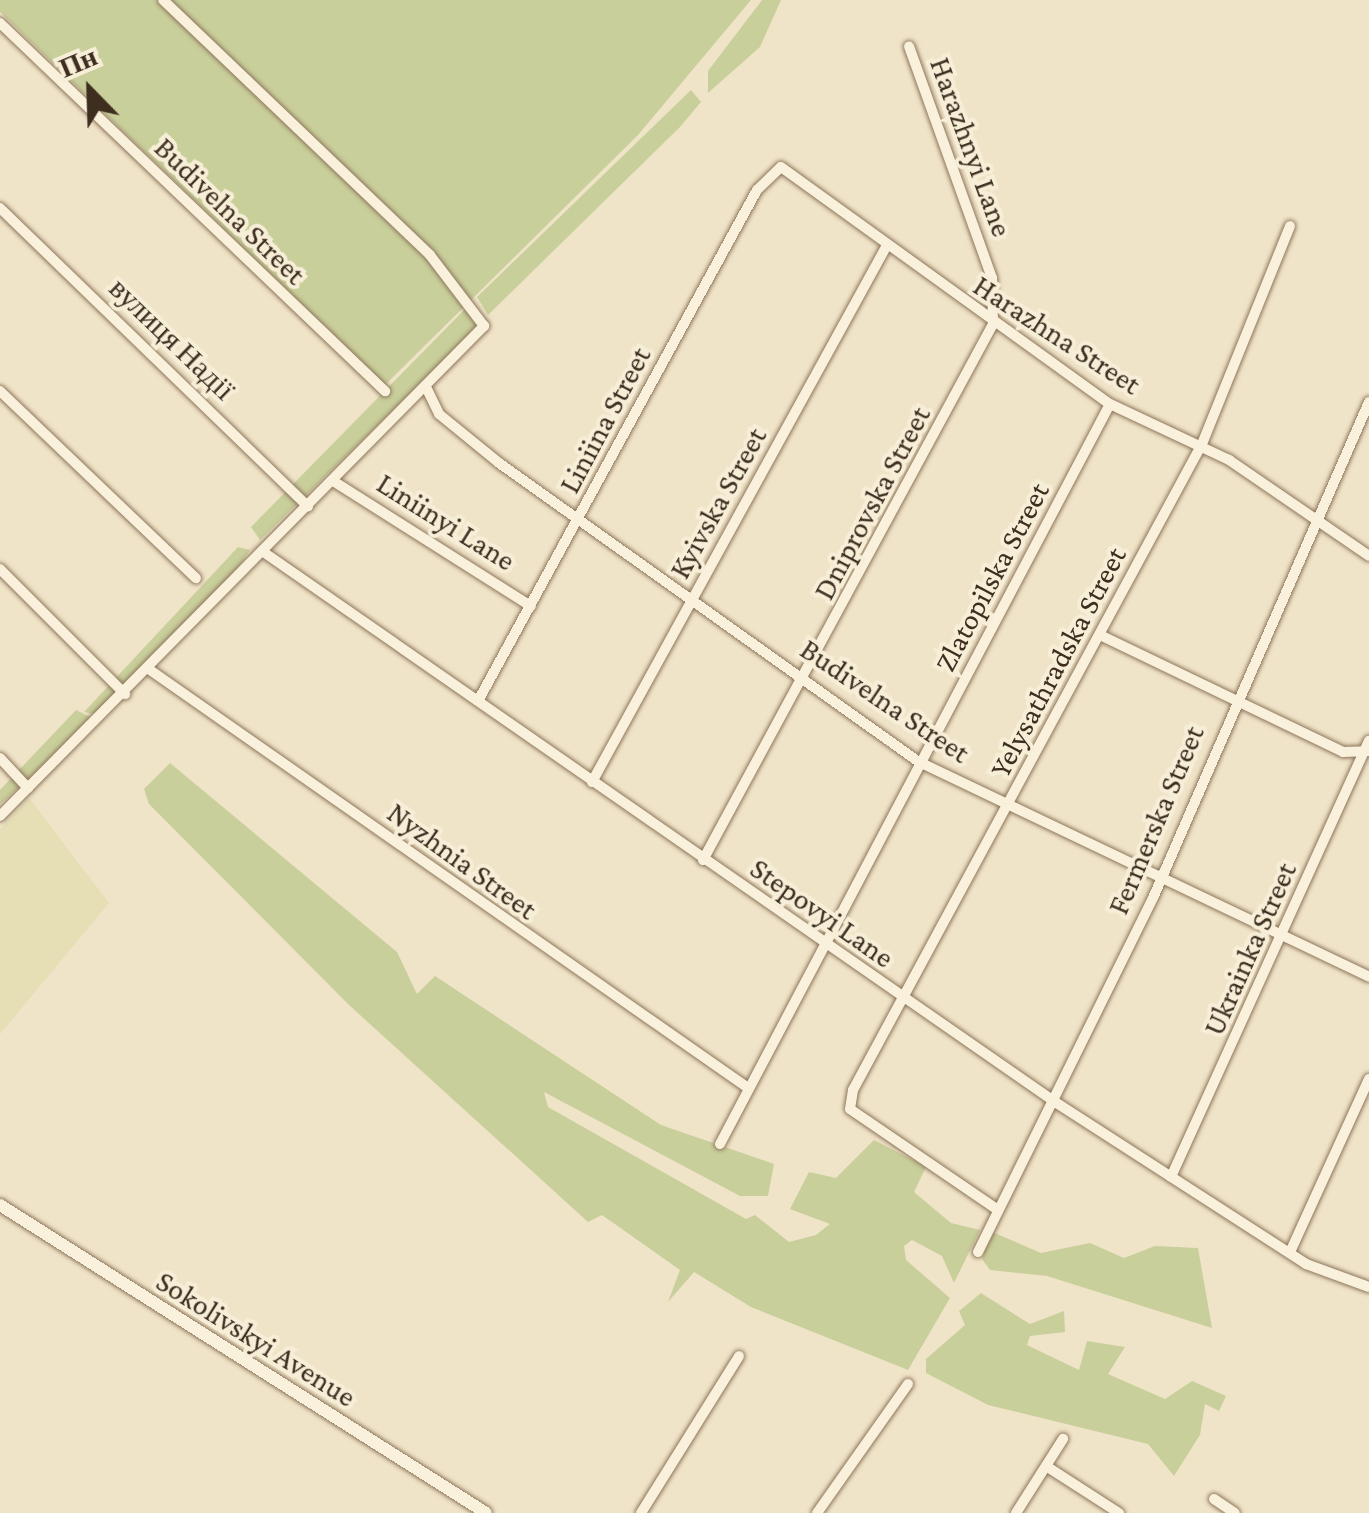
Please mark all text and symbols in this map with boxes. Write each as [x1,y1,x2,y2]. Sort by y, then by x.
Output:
north arrow [40,40,140,140]
text: Пн [55,40,102,84]
street label: Harazhnyi Lane [922,53,1020,241]
street label: Budivelna Street [147,130,313,292]
street label: Harazhna Street [967,268,1147,402]
street label: вулиця Надії [102,270,242,408]
street label: Liniina Street [551,341,659,499]
street label: Dniprovska Street [806,400,938,606]
street label: Kyivska Street [662,421,774,585]
street label: Liniinyi Lane [370,465,522,579]
street label: Zlatopilska Street [927,476,1057,678]
street label: Yelysathradska Street [982,541,1134,783]
street label: Budivelna Street [793,631,977,771]
street label: Fermerska Street [1100,720,1212,920]
street label: Nyzhnia Street [380,795,544,927]
street label: Stepovyi Lane [743,850,901,976]
street label: Ukrainka Street [1196,857,1304,1041]
street label: Sokolivskyi Avenue [150,1263,362,1415]

